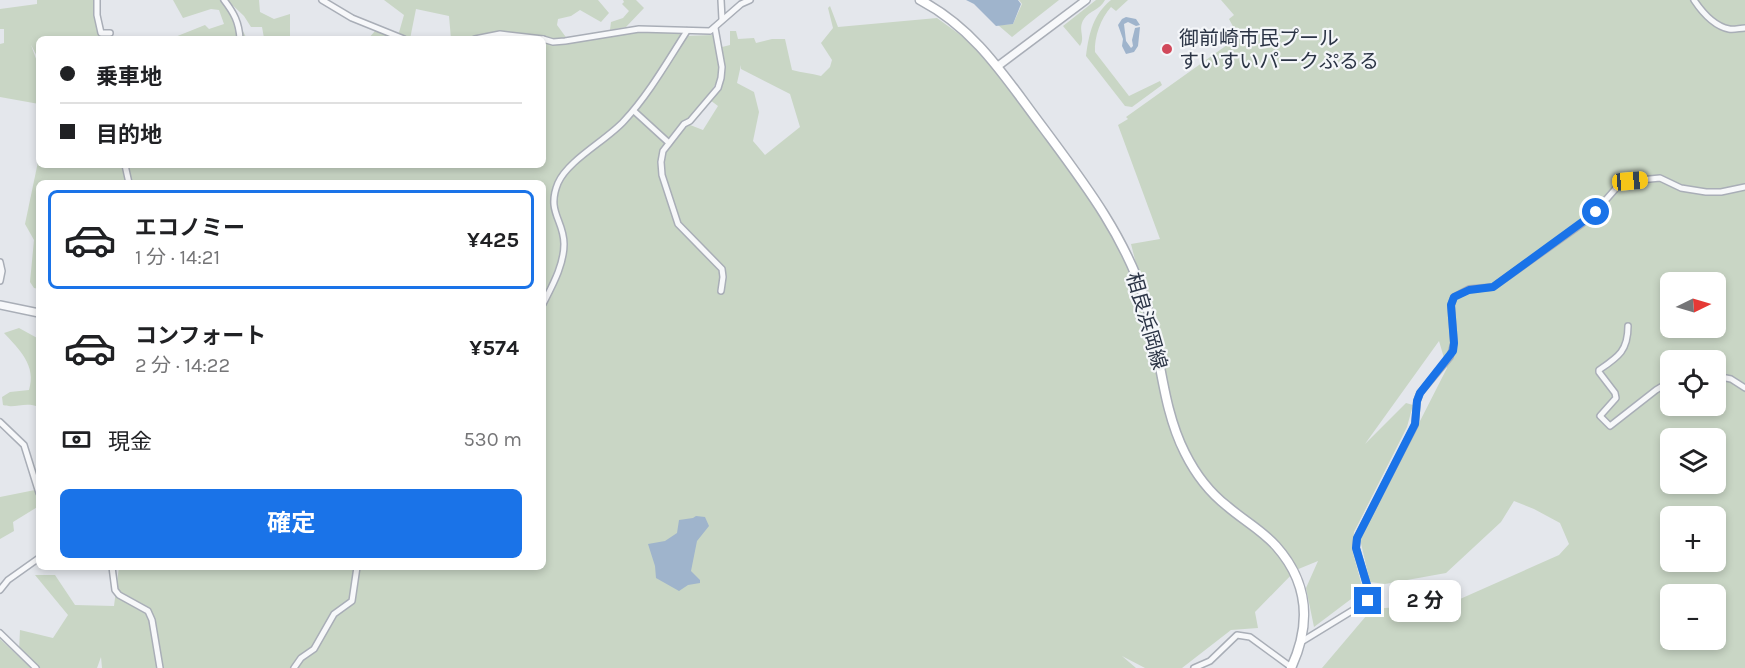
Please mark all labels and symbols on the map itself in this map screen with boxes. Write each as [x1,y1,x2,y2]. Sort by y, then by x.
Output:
place label: 御前崎市民プール すいすいパークぷるる [1179,27,1379,73]
marker: 御前崎市民プール すいすいパークぷるる [1160,42,1174,56]
car [1611,170,1649,192]
route start [1582,198,1609,225]
street label: 相良浜岡線 [1122,270,1171,372]
north arrow [1660,272,1726,338]
callout: 2 分 [1389,580,1461,622]
route end [1354,587,1381,614]

